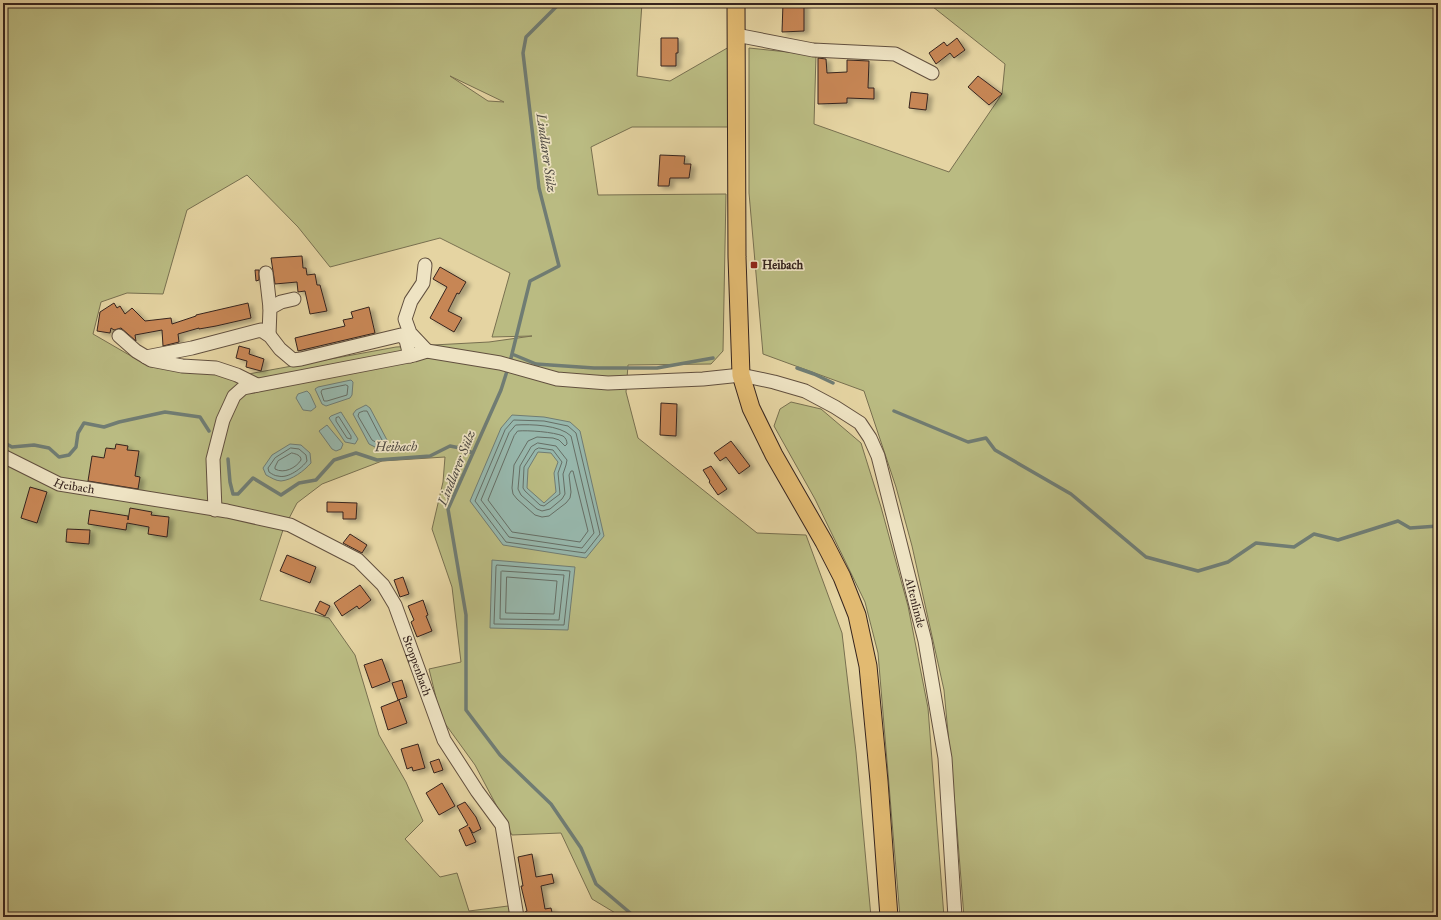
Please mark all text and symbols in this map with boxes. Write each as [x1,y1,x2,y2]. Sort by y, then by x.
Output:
water label: Lindlarer Sülz [532,111,560,194]
place label: Heibach [762,258,803,272]
marker: Heibach [749,260,759,270]
water label: Lindlarer Sülz [434,428,480,509]
water label: Heibach [374,439,418,455]
street label: Heibach [51,475,96,497]
street label: Altenlinde [902,575,928,629]
street label: Stoppenbach [400,633,435,698]

